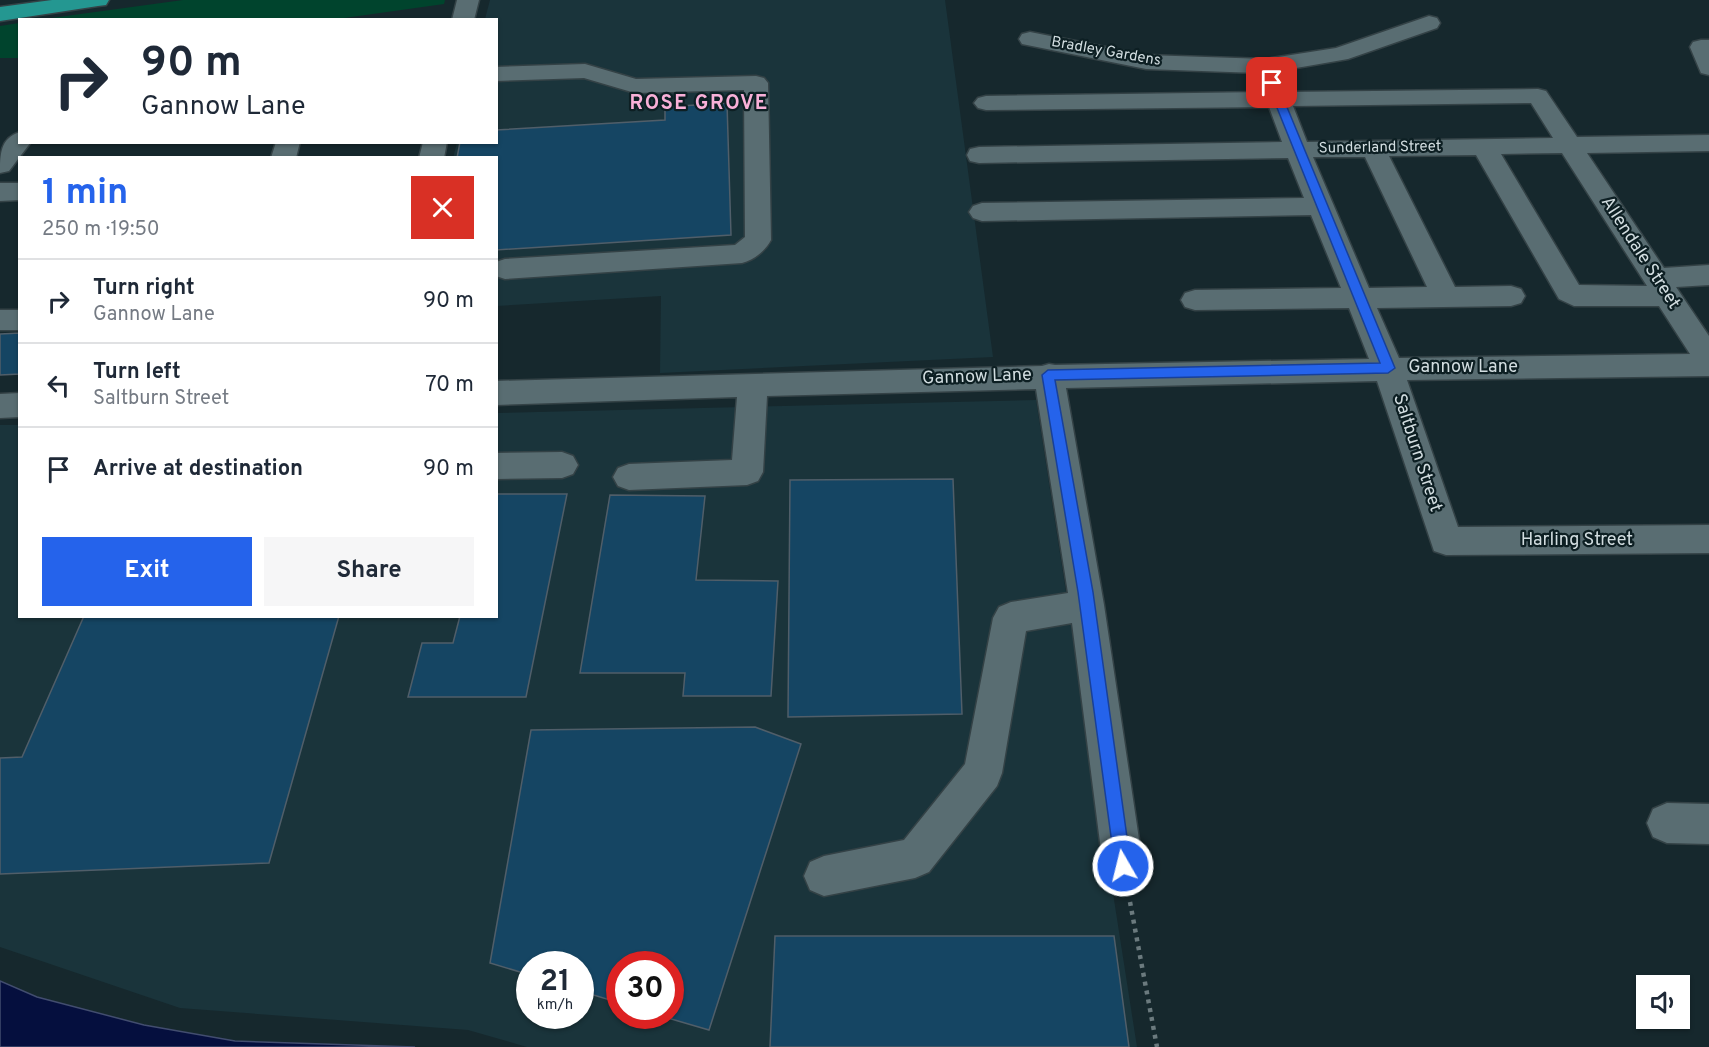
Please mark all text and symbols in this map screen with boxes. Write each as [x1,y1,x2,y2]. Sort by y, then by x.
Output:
street label: Bradley Gardens [1050,33,1162,71]
text: 90 m [141,38,242,91]
icon: right [42,42,120,120]
pin [1246,57,1297,108]
icon: arrive [1255,66,1288,99]
text: Gannow Lane [141,90,306,124]
district label: ROSE GROVE [629,91,769,117]
street label: Sunderland Street [1319,137,1441,159]
text: 1 min [42,171,128,217]
button: close [411,176,474,239]
street label: Allendale Street [1595,192,1685,314]
text: 250 m · 19:50 [42,217,160,243]
text: Turn right [93,275,195,302]
icon: right [42,285,75,318]
text: 90 m [423,288,474,315]
text: Gannow Lane [93,302,215,328]
street label: Gannow Lane [1408,356,1518,379]
text: Turn left [93,359,181,386]
street label: Gannow Lane [922,364,1032,390]
icon: left [42,369,75,402]
text: 70 m [425,372,474,399]
text: Saltburn Street [93,386,229,412]
street label: Saltburn Street [1387,391,1447,515]
icon: arrive [42,453,75,486]
text: Arrive at destination [93,456,303,483]
text: 90 m [423,456,474,483]
street label: Harling Street [1521,529,1633,552]
button: Exit [42,537,252,606]
button: Share [264,537,474,606]
position arrow [1091,834,1155,898]
speed limit sign: 30 [606,951,684,1029]
text: 21 [540,964,570,1001]
map controls [1636,975,1690,1029]
button: sound [1636,975,1690,1029]
text: km/h [537,996,573,1015]

